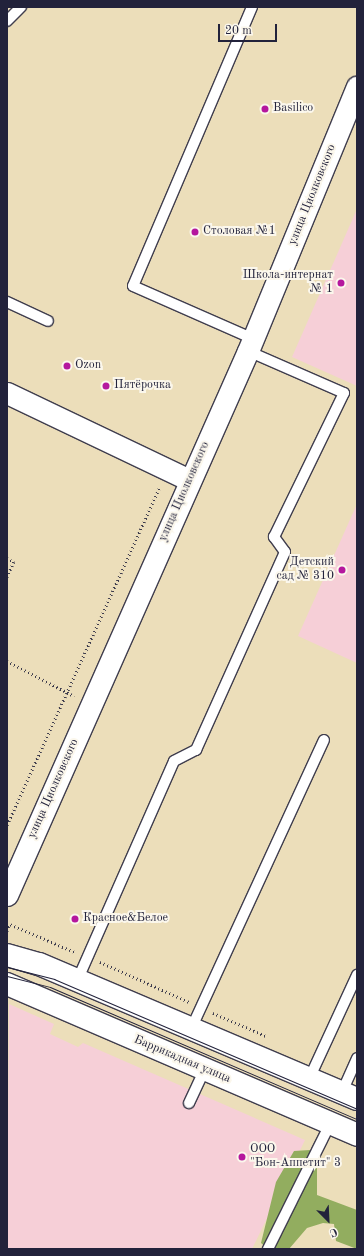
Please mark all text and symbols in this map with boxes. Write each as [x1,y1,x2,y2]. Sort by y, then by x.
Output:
scale bar [220,16,279,42]
text: 20 m [225,25,252,37]
place label: Basilico [273,102,313,116]
marker: Basilico [260,104,270,114]
street label: улица Циолковского [286,142,340,248]
place label: Столовая №1 [203,225,276,239]
marker: Столовая №1 [190,227,200,237]
place label: Школа-интернат № 1 [243,269,333,297]
marker: Школа-интернат № 1 [336,278,346,288]
place label: Ozon [75,359,101,373]
marker: Ozon [62,361,72,371]
place label: Пятёрочка [114,379,171,393]
marker: Пятёрочка [101,381,111,391]
street label: улица Циолковского [157,440,213,544]
place label: Детский сад № 310 [277,556,334,584]
marker: Детский сад № 310 [337,565,347,575]
street label: улица Циолковского [26,737,82,841]
place label: Красное&Белое [83,912,168,926]
marker: Красное&Белое [70,914,80,924]
street label: Баррикадная улица [131,1033,233,1087]
place label: ООО "Бон-Аппетит" 3 [250,1143,341,1171]
marker: ООО "Бон-Аппетит" 3 [237,1152,247,1162]
north arrow [308,1200,348,1240]
text: С [328,1225,339,1238]

